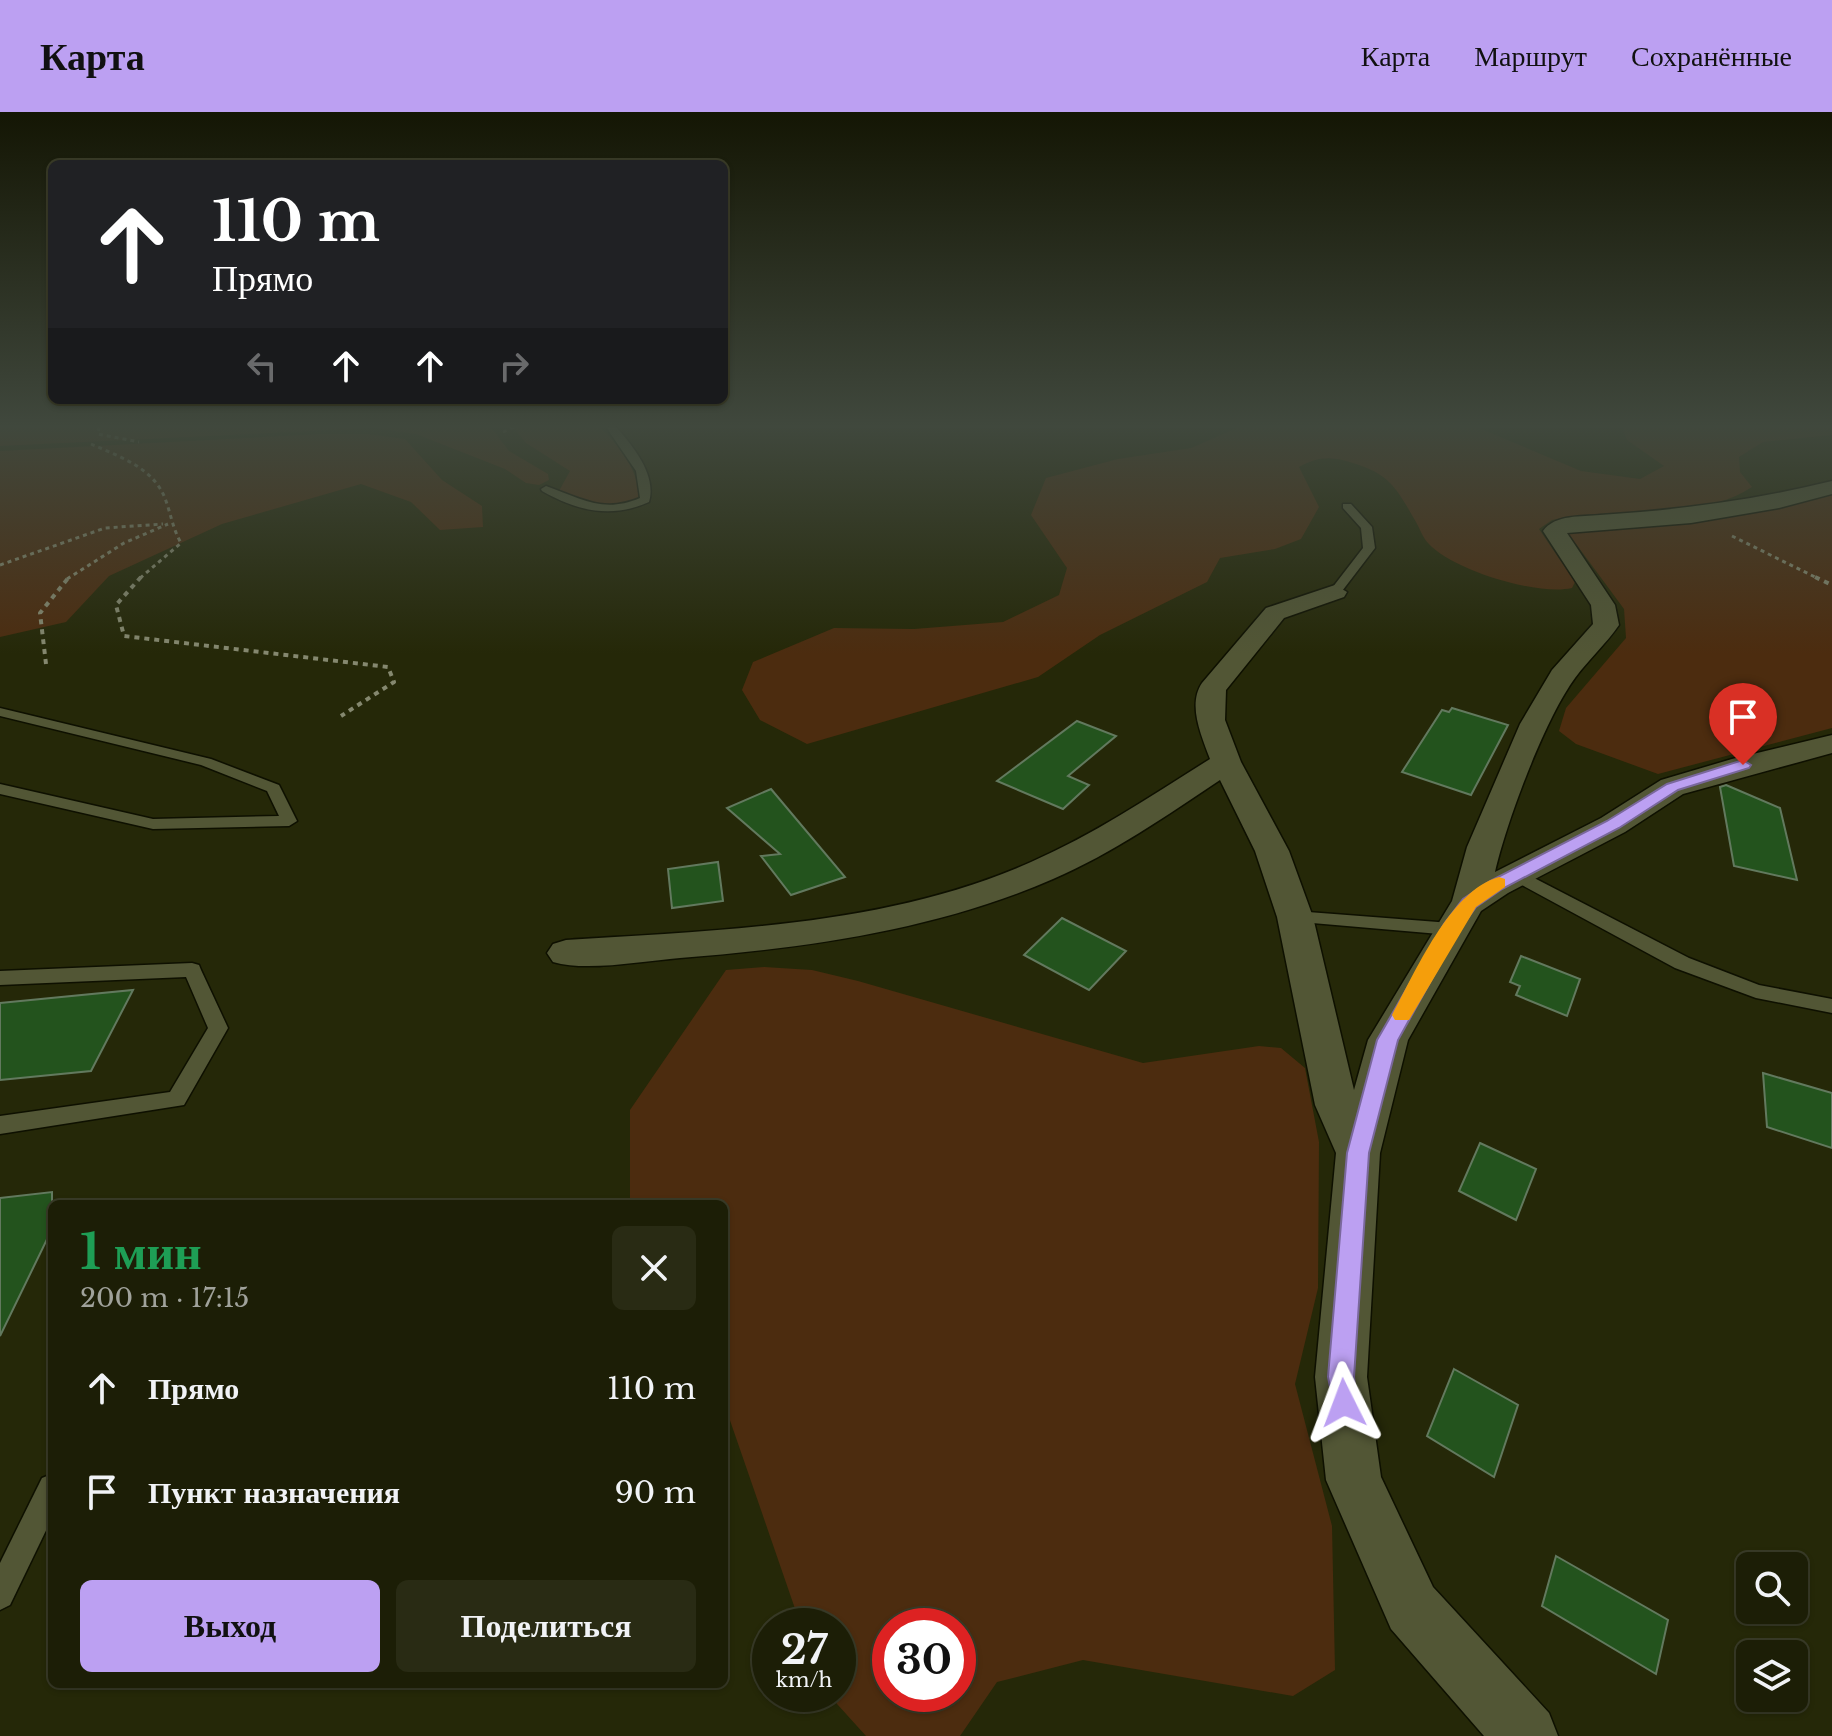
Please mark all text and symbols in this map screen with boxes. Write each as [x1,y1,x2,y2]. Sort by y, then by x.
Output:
text: Карта [40,33,145,80]
text: Карта [1361,39,1430,74]
text: Маршрут [1474,39,1587,74]
text: Сохранённые [1631,39,1792,74]
text: 110 m [212,187,380,256]
icon: ahead [80,192,184,296]
text: Прямо [212,256,313,301]
icon: left [240,344,284,388]
icon: ahead [324,344,368,388]
icon: ahead [408,344,452,388]
icon: right [492,344,536,388]
pin [1709,683,1777,765]
icon: arrive [1721,695,1765,739]
text: 1 мин [80,1222,202,1282]
button: close [612,1226,696,1310]
text: 200 m · 17:15 [80,1282,249,1314]
position arrow [1302,1361,1386,1445]
icon: ahead [80,1366,124,1410]
text: Прямо [148,1370,239,1407]
text: 110 m [607,1370,696,1407]
icon: arrive [80,1470,124,1514]
text: Пункт назначения [148,1474,400,1511]
text: 90 m [614,1474,696,1511]
map controls [1736,1552,1808,1712]
button: search [1736,1552,1808,1624]
button: Выход [80,1580,380,1672]
button: Поделиться [396,1580,696,1672]
speed limit sign: 30 [872,1608,976,1712]
text: 27 [781,1625,827,1675]
button: layers [1736,1640,1808,1712]
text: km/h [776,1668,832,1692]

